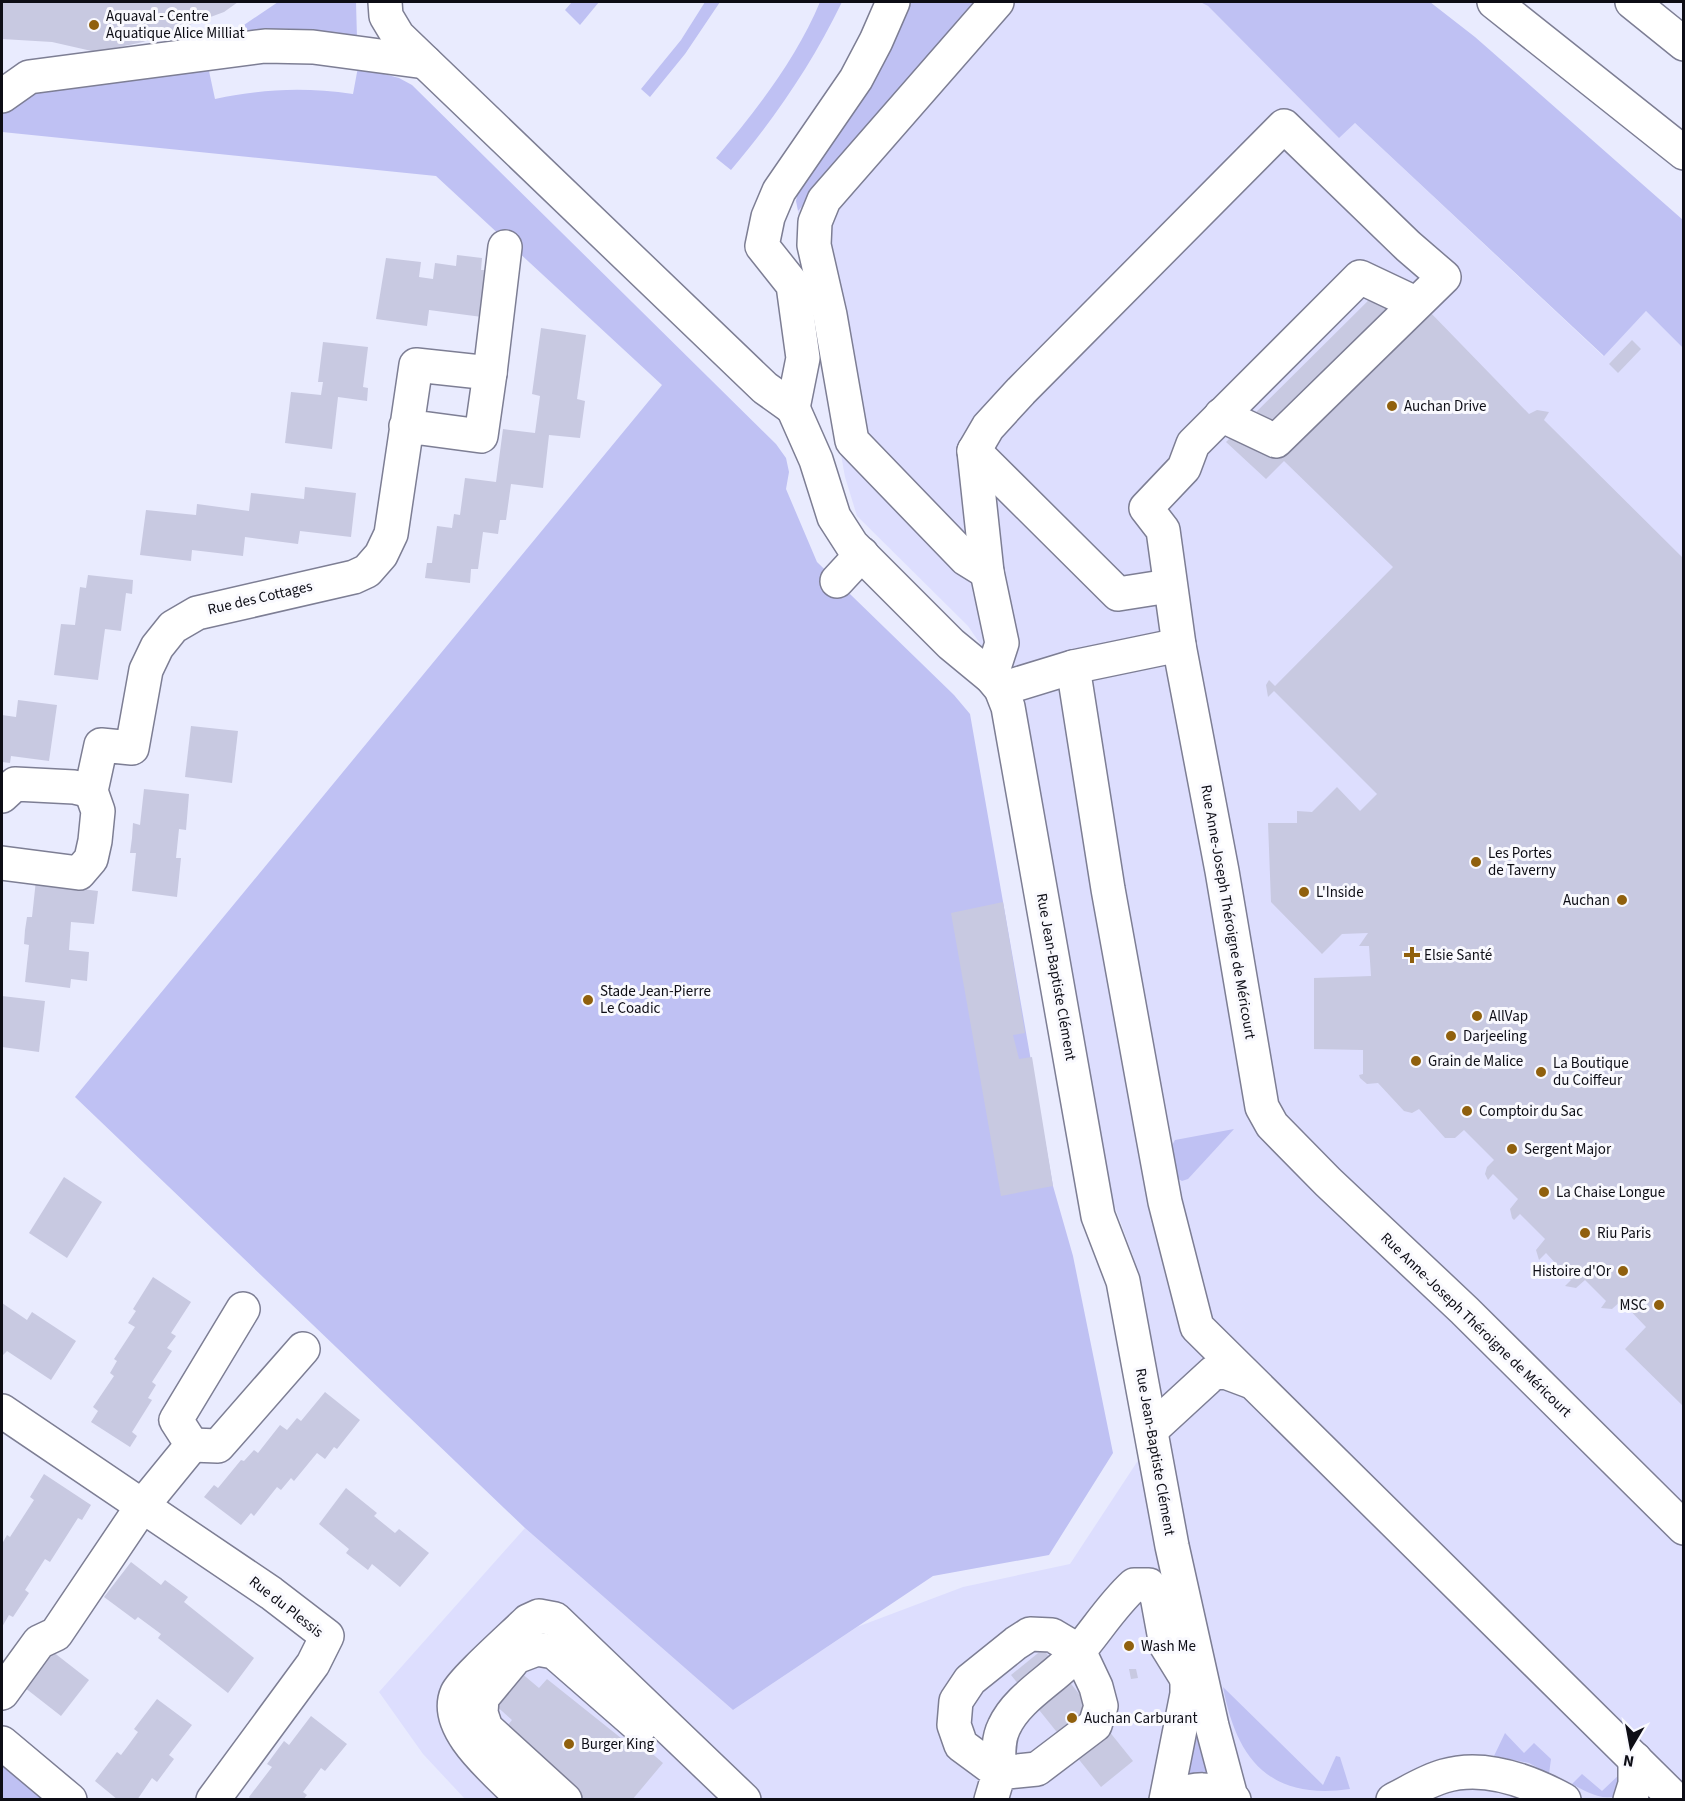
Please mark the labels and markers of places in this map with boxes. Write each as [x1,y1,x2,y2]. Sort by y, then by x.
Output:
place label: Aquaval - Centre Aquatique Alice Milliat [106,6,245,44]
marker: Aquaval - Centre Aquatique Alice Milliat [87,18,101,32]
place label: Auchan Drive [1404,396,1487,417]
marker: Auchan Drive [1385,399,1399,413]
place label: Les Portes de Taverny [1488,843,1556,881]
marker: Les Portes de Taverny [1469,855,1483,869]
place label: L'Inside [1316,882,1364,903]
marker: L'Inside [1297,885,1311,899]
place label: Auchan [1563,890,1610,911]
marker: Auchan [1615,893,1629,907]
place label: Elsie Santé [1424,945,1492,966]
marker: Elsie Santé [1405,948,1419,962]
place label: Stade Jean-Pierre Le Coadic [600,981,711,1019]
marker: Stade Jean-Pierre Le Coadic [581,993,595,1007]
place label: AllVap [1489,1006,1528,1027]
marker: AllVap [1470,1009,1484,1023]
place label: Darjeeling [1463,1026,1527,1047]
marker: Darjeeling [1444,1029,1458,1043]
place label: Grain de Malice [1428,1051,1523,1072]
place label: La Boutique du Coiffeur [1553,1053,1629,1091]
marker: Grain de Malice [1409,1054,1423,1068]
marker: La Boutique du Coiffeur [1534,1065,1548,1079]
place label: Comptoir du Sac [1479,1101,1583,1122]
marker: Comptoir du Sac [1460,1104,1474,1118]
place label: Sergent Major [1524,1139,1612,1160]
marker: Sergent Major [1505,1142,1519,1156]
place label: La Chaise Longue [1556,1182,1665,1203]
marker: La Chaise Longue [1537,1185,1551,1199]
place label: Riu Paris [1597,1223,1651,1244]
marker: Riu Paris [1578,1226,1592,1240]
place label: Histoire d'Or [1532,1261,1612,1282]
marker: Histoire d'Or [1616,1264,1630,1278]
place label: MSC [1620,1295,1647,1316]
marker: MSC [1652,1298,1666,1312]
place label: Wash Me [1141,1636,1196,1657]
marker: Wash Me [1122,1639,1136,1653]
place label: Auchan Carburant [1084,1708,1197,1729]
marker: Auchan Carburant [1065,1711,1079,1725]
place label: Burger King [581,1734,655,1755]
marker: Burger King [562,1737,576,1751]

